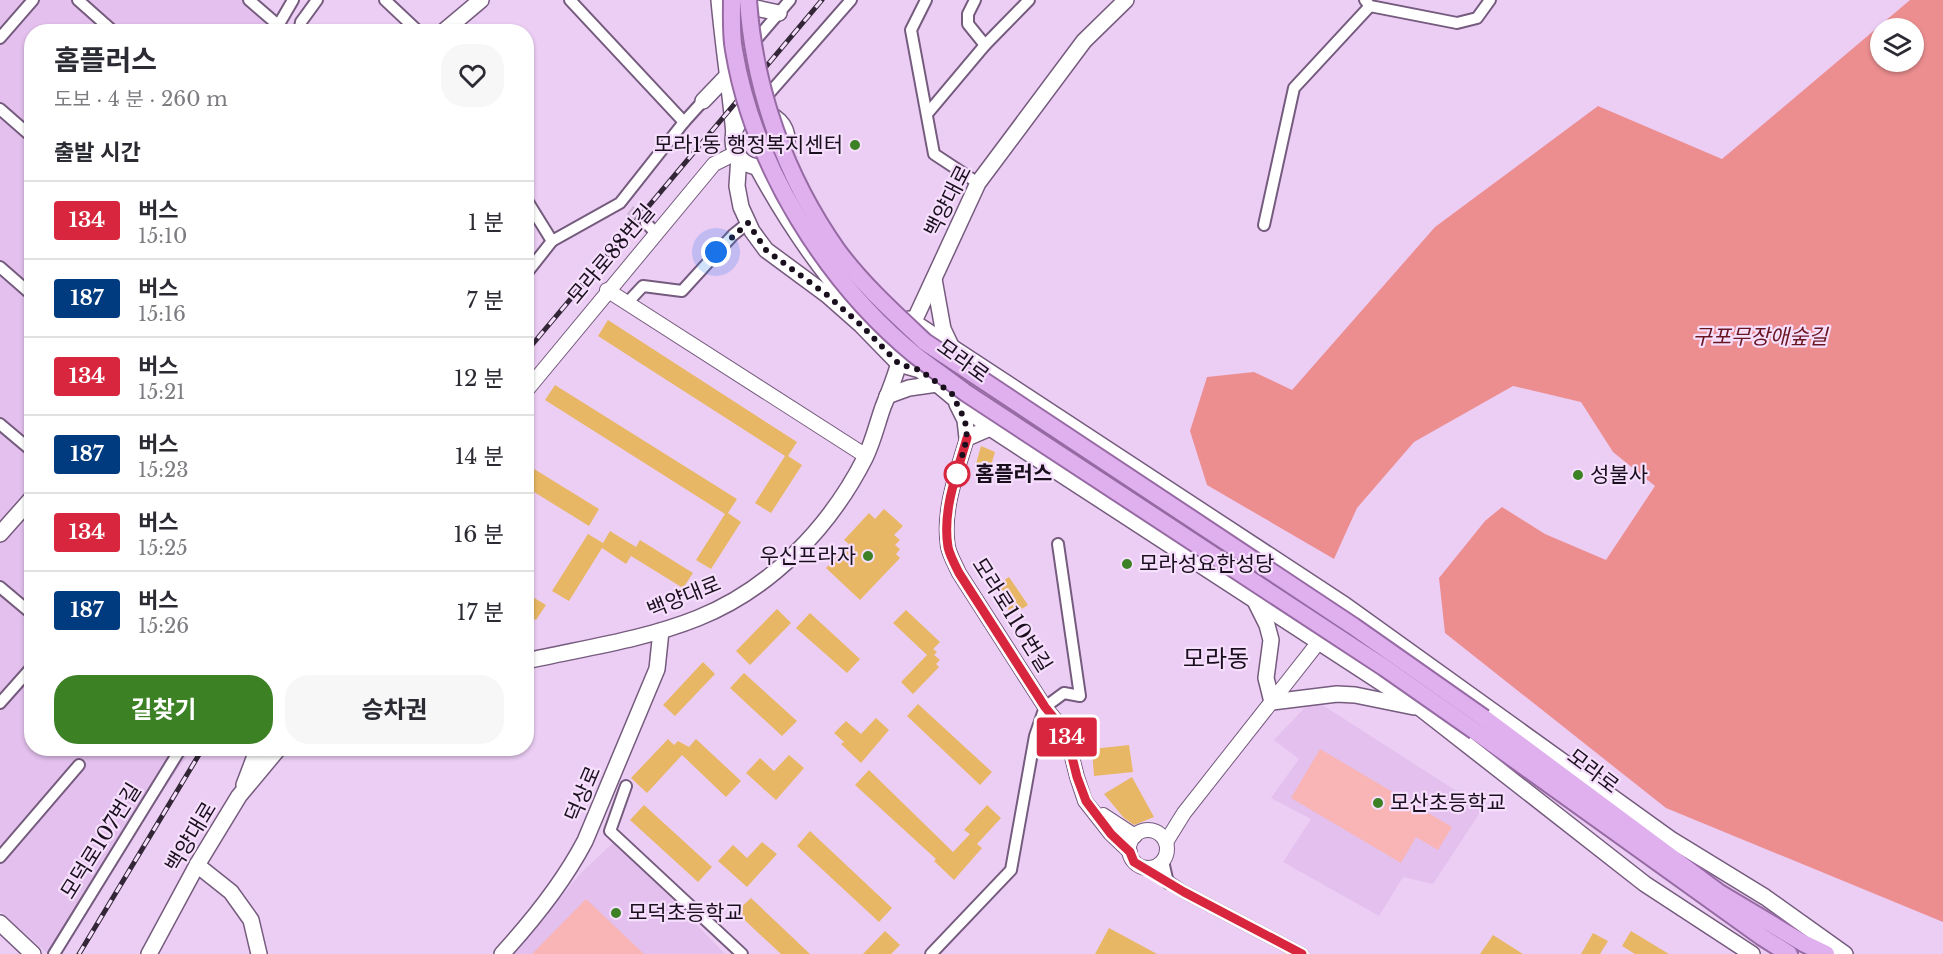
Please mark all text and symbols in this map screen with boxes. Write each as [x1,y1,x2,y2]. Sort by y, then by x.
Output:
map controls [1870,18,1924,72]
button: layers [1870,18,1924,72]
text: 홈플러스 [54,43,157,78]
button: heart [441,44,504,107]
text: 도보 · 4 분 · 260 m [54,87,228,111]
place label: 모라1동 행정복지센터 [654,132,843,158]
marker: 모라1동 행정복지센터 [848,138,862,152]
text: 출발 시간 [54,139,141,166]
street label: 백양대로 [919,161,977,241]
text: 버스 [138,197,178,224]
street label: 모라로88번길 [562,199,660,309]
text: 134 [69,207,105,233]
text: 1 분 [468,209,504,236]
text: 15:10 [138,224,187,248]
your location [701,237,731,267]
text: 버스 [138,275,178,302]
text: 187 [70,285,104,311]
text: 7 분 [466,287,504,314]
text: 15:16 [138,302,186,326]
park label: 구포무장애숲길 [1692,324,1829,350]
street label: 모라로 [932,333,994,389]
text: 버스 [138,353,178,380]
text: 134 [69,363,105,389]
text: 12 분 [454,365,504,392]
text: 15:21 [138,380,185,404]
text: 버스 [138,431,178,458]
text: 187 [70,441,104,467]
text: 14 분 [455,443,504,470]
text: 15:23 [138,458,189,482]
marker: 홈플러스 [944,461,970,487]
place label: 홈플러스 [975,461,1052,487]
place label: 성불사 [1590,462,1648,488]
marker: 성불사 [1571,468,1585,482]
text: 버스 [138,509,178,536]
text: 134 [69,519,105,545]
text: 16 분 [453,521,504,548]
text: 15:25 [138,536,188,560]
place label: 우신프라자 [759,543,856,569]
marker: 우신프라자 [861,549,875,563]
place label: 모라성요한성당 [1139,551,1274,577]
street label: 모라로110번길 [966,553,1058,677]
marker: 모라성요한성당 [1120,557,1134,571]
street label: 백양대로 [643,570,725,624]
text: 버스 [138,587,178,614]
text: 187 [70,597,104,623]
text: 17 분 [457,599,504,626]
text: 15:26 [138,614,189,638]
district label: 모라동 [1183,644,1249,673]
button: 길찾기 [54,675,273,744]
button: 승차권 [285,675,504,744]
line badge: 134 [1032,718,1102,756]
text: 134 [1049,724,1085,750]
street label: 모라로 [1562,743,1624,799]
street label: 덕상로 [560,762,606,826]
street label: 모덕로107번길 [55,778,147,904]
place label: 모산초등학교 [1390,790,1506,816]
marker: 모산초등학교 [1371,796,1385,810]
street label: 백양대로 [160,797,222,877]
place label: 모덕초등학교 [628,900,744,926]
marker: 모덕초등학교 [609,906,623,920]

